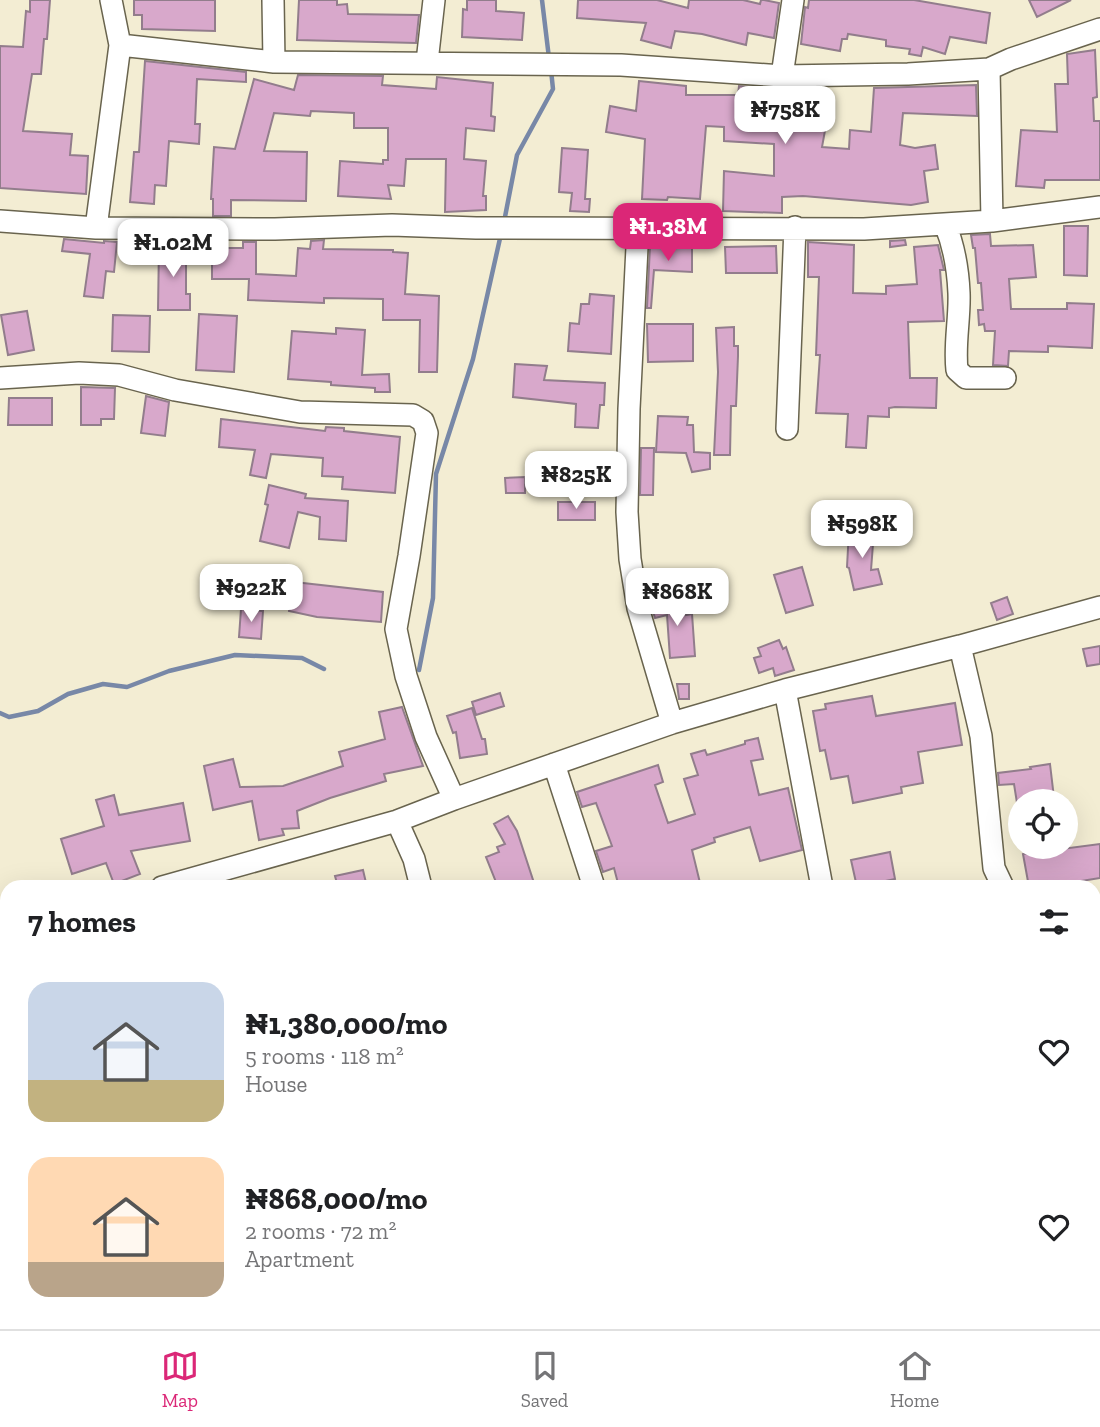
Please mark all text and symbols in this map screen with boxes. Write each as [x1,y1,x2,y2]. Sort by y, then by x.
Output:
pin: ₦758K [736,86,834,146]
text: ₦758K [750,95,820,123]
pin: ₦1.38M [611,204,725,263]
text: ₦1.38M [629,212,707,240]
pin: ₦1.02M [116,219,230,279]
text: ₦1.02M [134,228,212,256]
pin: ₦825K [527,452,625,511]
text: ₦825K [541,460,611,488]
pin: ₦598K [813,500,911,560]
text: ₦598K [827,509,897,537]
pin: ₦922K [202,564,300,624]
pin: ₦868K [628,568,726,628]
text: ₦922K [216,573,286,601]
text: ₦868K [642,577,712,605]
map controls [1008,789,1078,859]
button: locate [1008,789,1078,859]
icon: filters [1035,903,1073,941]
text: 7 homes [28,904,136,940]
text: ₦1,380,000/mo [245,1006,447,1042]
icon: home [84,1010,168,1094]
icon: heart [1035,1033,1073,1071]
text: 5 rooms · 118 m² [245,1042,404,1070]
text: House [245,1070,307,1098]
text: ₦868,000/mo [245,1181,428,1217]
icon: home [84,1185,168,1269]
icon: heart [1035,1208,1073,1246]
text: 2 rooms · 72 m² [245,1217,396,1245]
text: Apartment [245,1245,354,1273]
tab: Map [161,1347,199,1412]
tab: Saved [521,1347,568,1412]
tab: Home [890,1347,939,1412]

